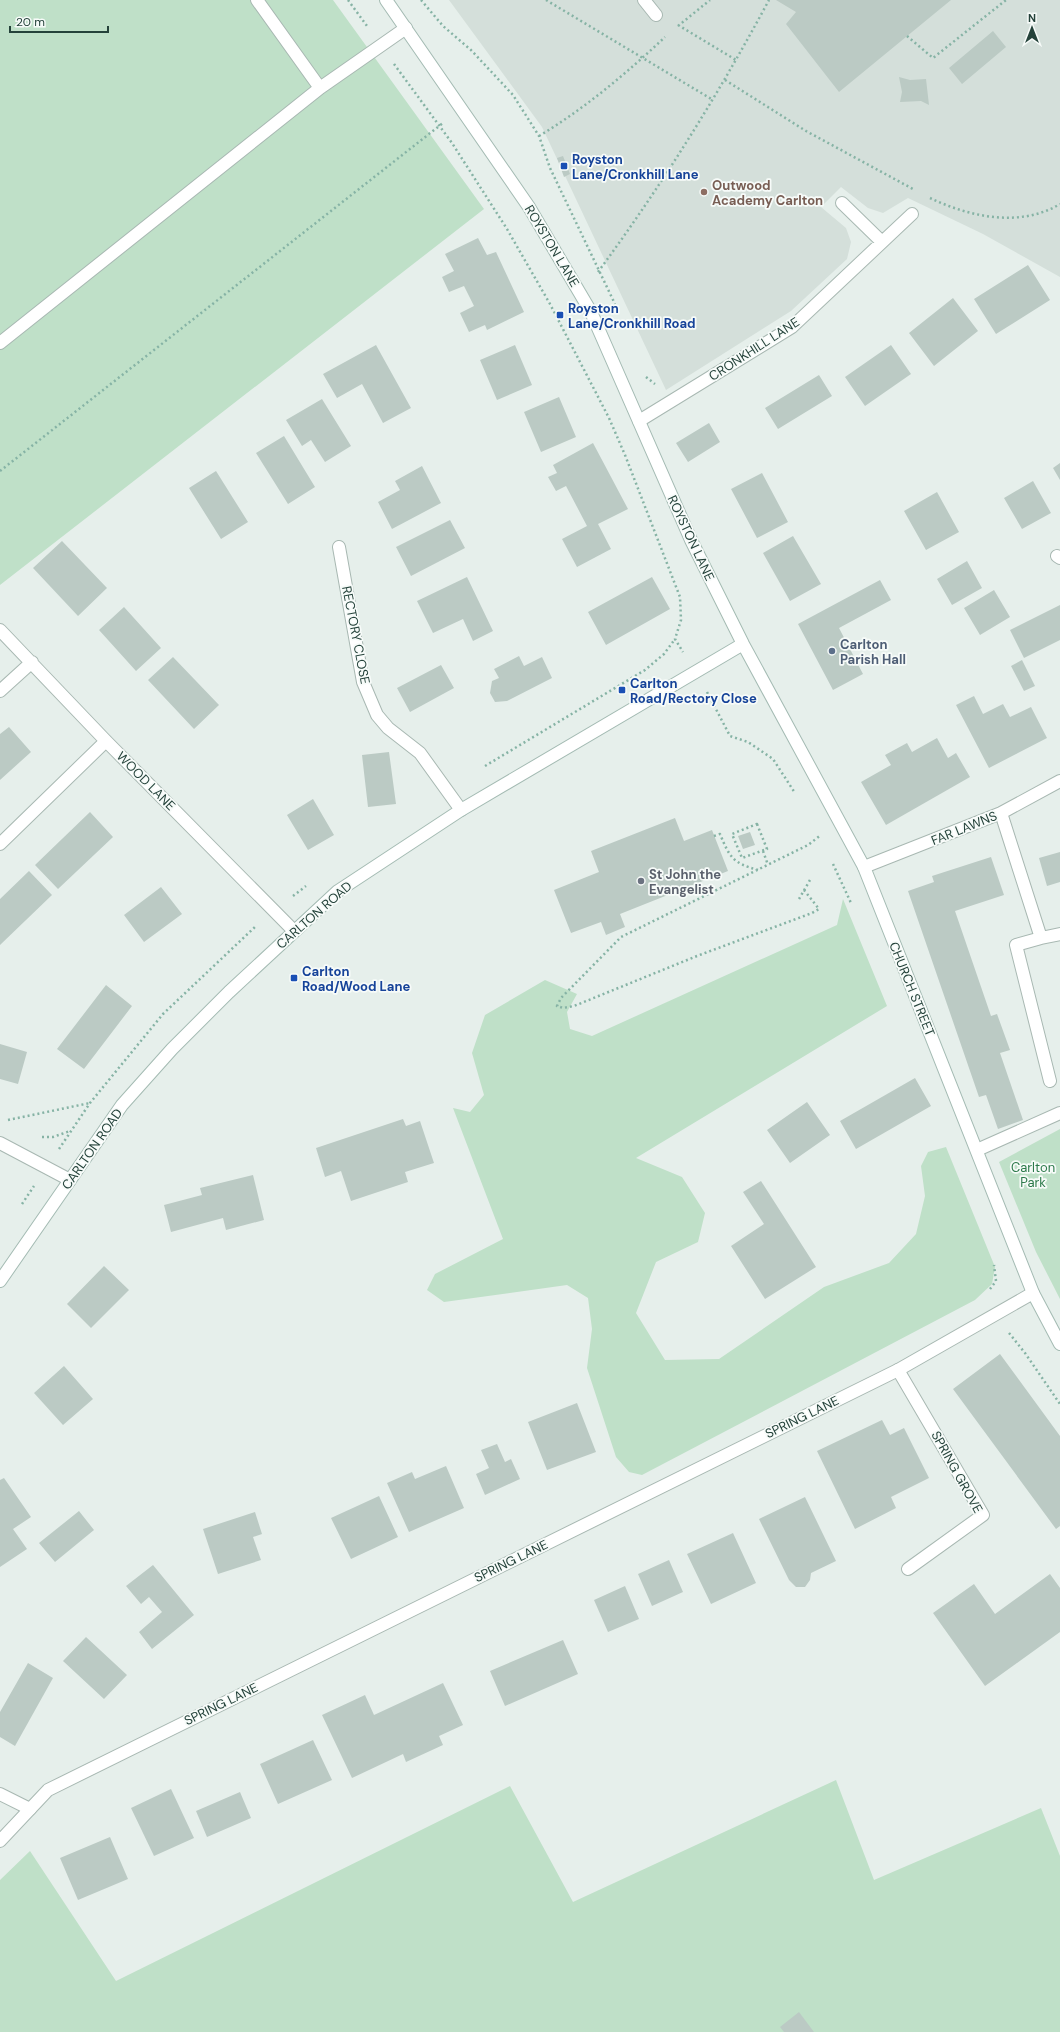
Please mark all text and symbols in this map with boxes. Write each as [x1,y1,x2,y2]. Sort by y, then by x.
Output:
scale bar [10,8,108,34]
north arrow [1012,8,1052,48]
text: N [1028,11,1036,25]
text: 20 m [16,14,45,30]
place label: Royston Lane/Cronkhill Lane [572,151,699,183]
marker: Royston Lane/Cronkhill Lane [559,161,569,171]
place label: Outwood Academy Carlton [712,177,823,209]
marker: Outwood Academy Carlton [699,187,709,197]
street label: ROYSTON LANE [521,202,583,290]
place label: Royston Lane/Cronkhill Road [568,300,696,332]
marker: Royston Lane/Cronkhill Road [555,310,565,320]
street label: CRONKHILL LANE [706,313,802,385]
street label: ROYSTON LANE [664,492,718,584]
street label: RECTORY CLOSE [338,584,374,686]
place label: Carlton Parish Hall [840,636,906,668]
marker: Carlton Parish Hall [827,646,837,656]
place label: Carlton Road/Rectory Close [630,675,757,707]
marker: Carlton Road/Rectory Close [617,685,627,695]
street label: WOOD LANE [113,748,179,814]
street label: FAR LAWNS [929,807,999,849]
place label: St John the Evangelist [649,866,721,898]
marker: St John the Evangelist [636,876,646,886]
street label: CARLTON ROAD [273,877,355,953]
street label: CHURCH STREET [885,939,939,1039]
place label: Carlton Road/Wood Lane [302,963,410,995]
marker: Carlton Road/Wood Lane [289,973,299,983]
street label: CARLTON ROAD [58,1105,126,1193]
park label: Carlton Park [1011,1159,1055,1191]
street label: SPRING LANE [762,1392,842,1442]
street label: SPRING GROVE [927,1428,987,1516]
street label: SPRING LANE [471,1536,551,1586]
street label: SPRING LANE [181,1679,261,1729]

